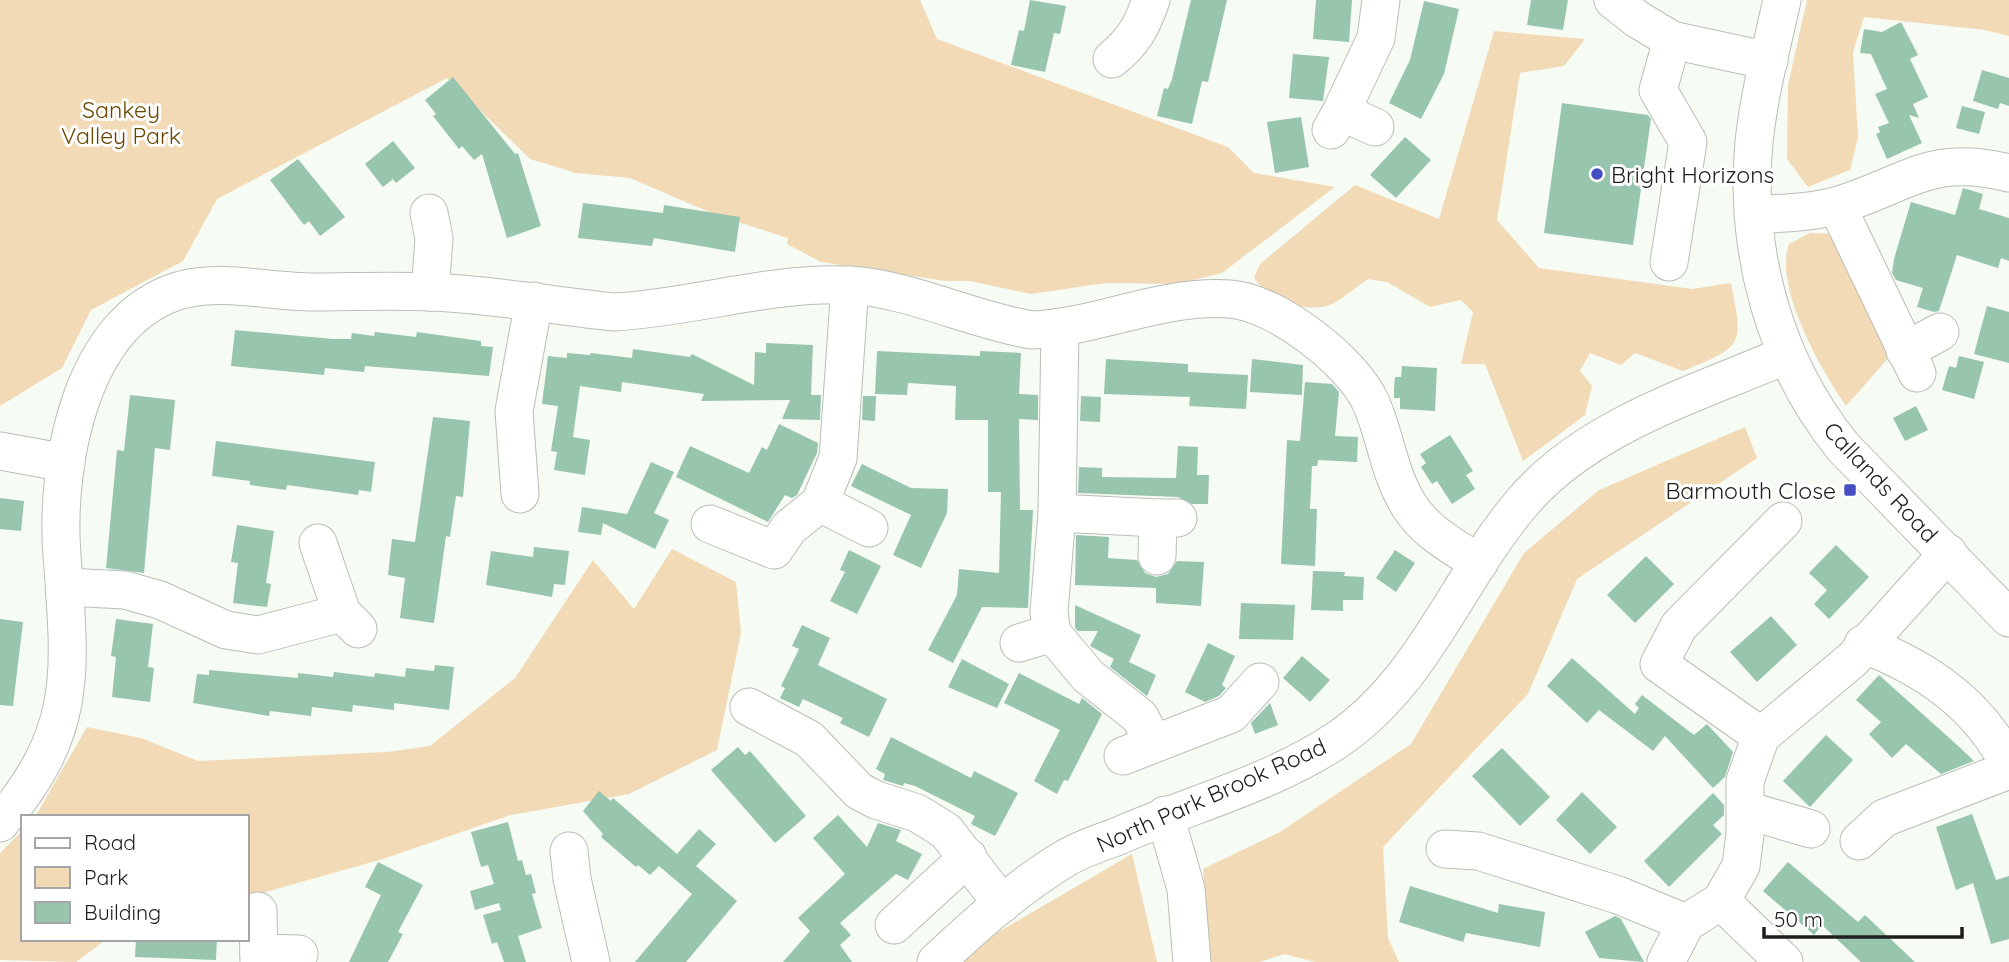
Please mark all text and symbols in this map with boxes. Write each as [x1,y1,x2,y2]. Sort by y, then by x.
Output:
park label: Sankey Valley Park [61,95,181,150]
place label: Bright Horizons [1611,160,1774,189]
marker: Bright Horizons [1589,166,1605,182]
street label: Callands Road [1818,415,1944,549]
place label: Barmouth Close [1665,476,1836,505]
marker: Barmouth Close [1842,482,1858,498]
street label: North Park Brook Road [1092,731,1330,859]
legend [21,815,248,941]
text: Road [84,829,136,855]
text: Park [84,864,128,890]
scale bar [1764,895,1962,939]
text: Building [84,899,161,925]
text: 50 m [1774,906,1823,932]

